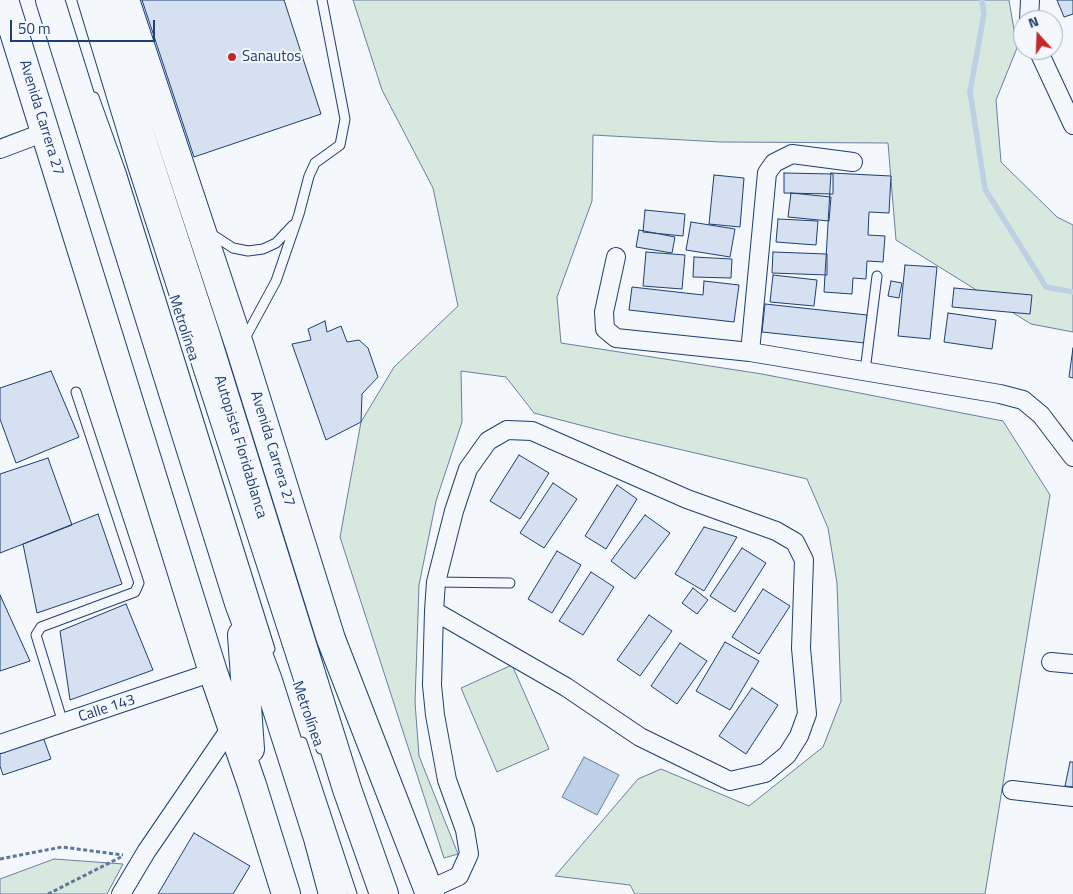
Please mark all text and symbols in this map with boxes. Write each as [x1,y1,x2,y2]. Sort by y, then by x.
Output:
scale bar [12,10,158,42]
north arrow [1013,10,1063,60]
text: N [1025,10,1041,33]
text: 50 m [18,17,51,40]
place label: Sanautos [242,48,301,66]
marker: Sanautos [226,51,238,63]
street label: Avenida Carrera 27 [15,58,67,178]
street label: Metrolínea [164,293,202,363]
street label: Autopista Floridablanca [210,373,270,521]
street label: Avenida Carrera 27 [246,389,298,509]
street label: Metrolínea [287,679,327,749]
street label: Calle 143 [76,691,138,727]

